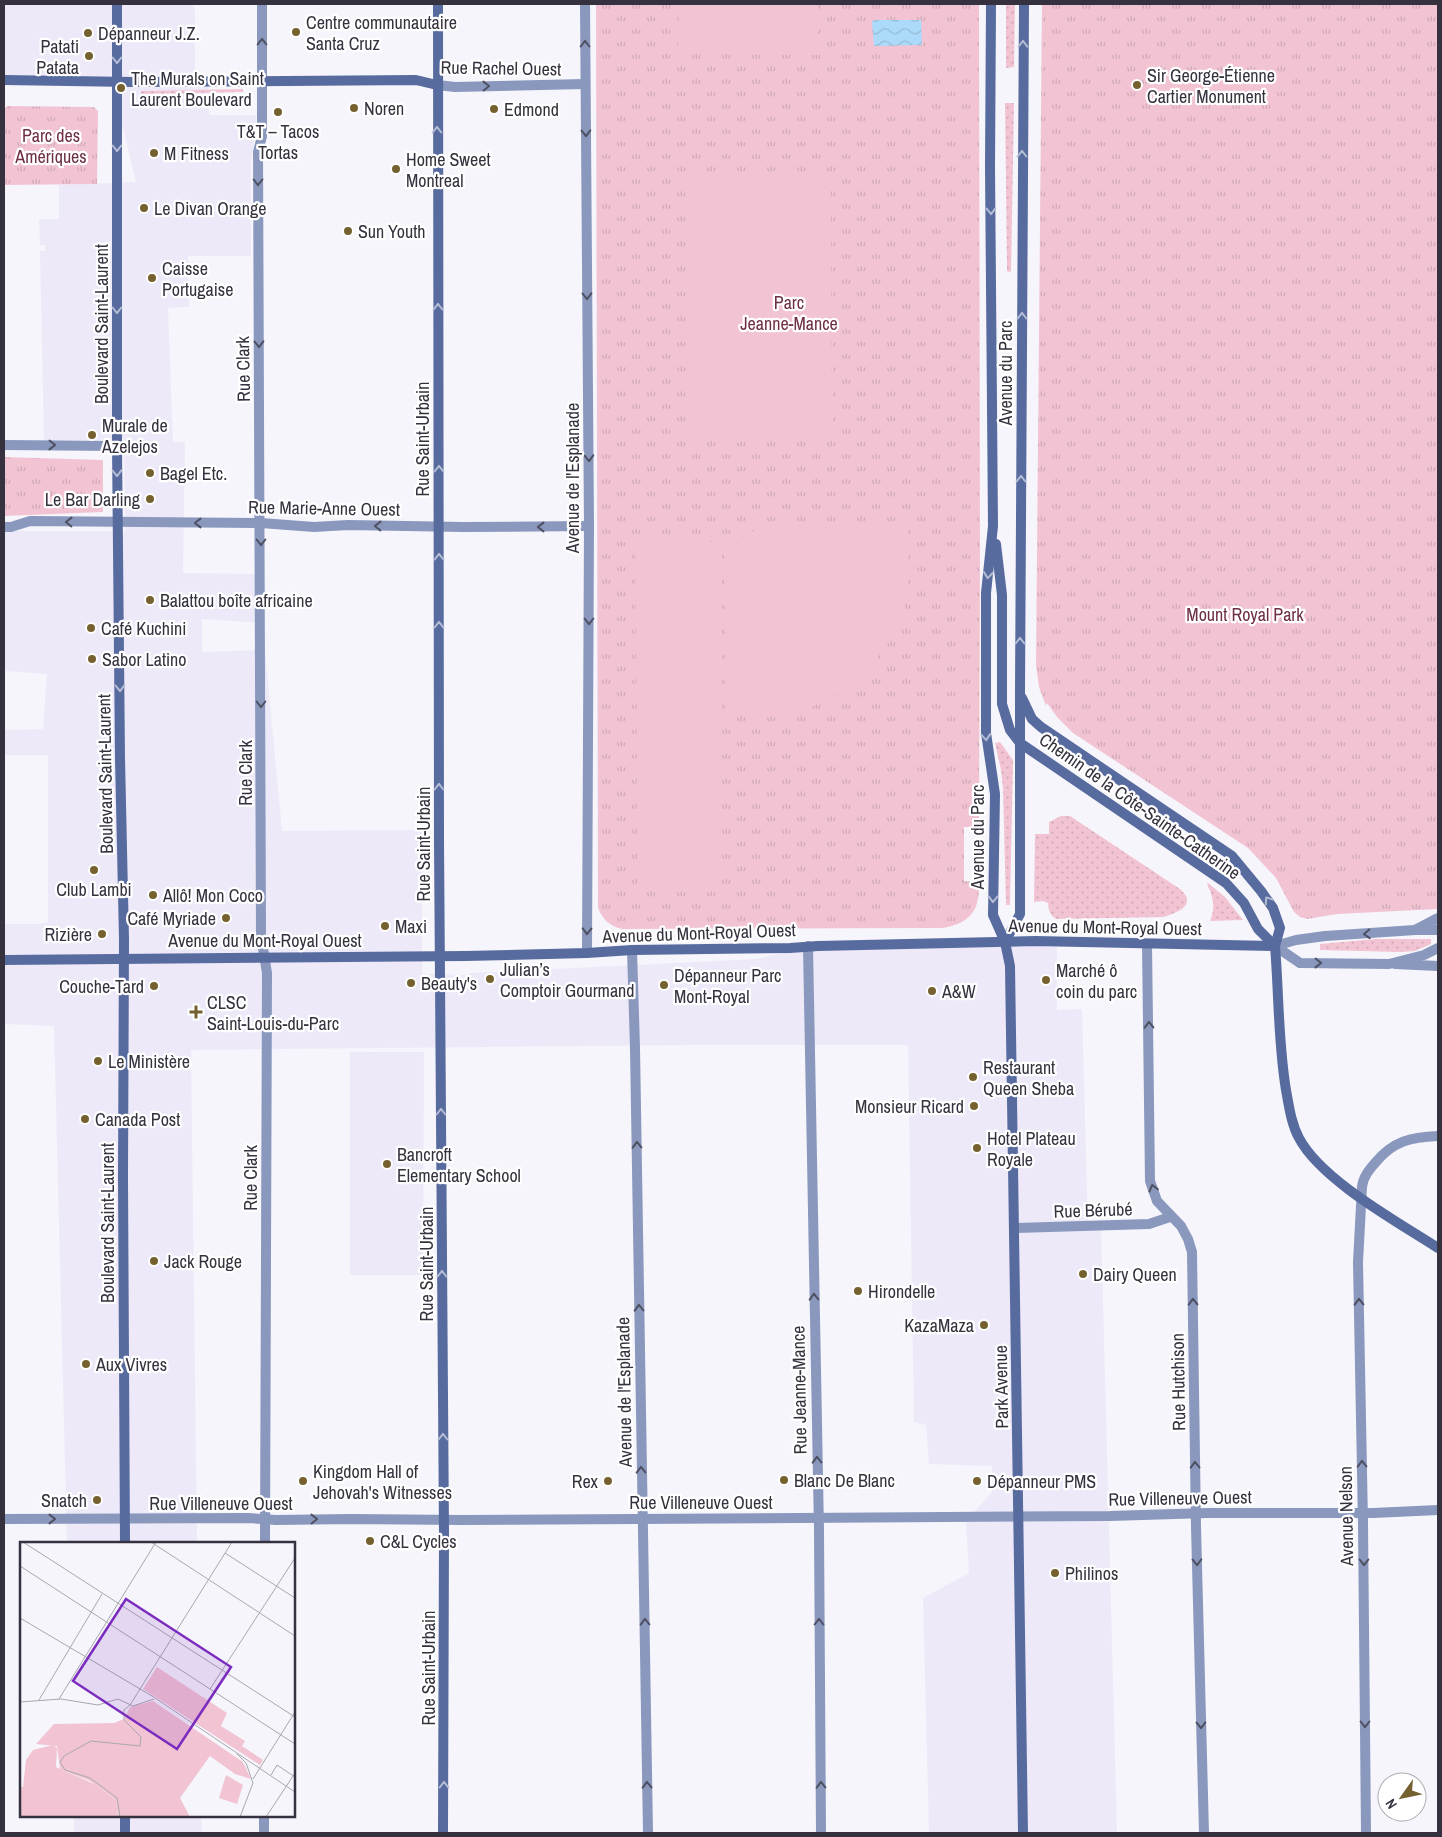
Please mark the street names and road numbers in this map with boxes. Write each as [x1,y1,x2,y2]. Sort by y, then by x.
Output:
street label: Rue Rachel Ouest [440,54,562,82]
street label: Boulevard Saint-Laurent [89,244,114,404]
street label: Avenue du Parc [993,321,1018,426]
street label: Rue Clark [230,335,256,402]
street label: Rue Saint-Urbain [410,382,435,496]
street label: Avenue de l'Esplanade [560,403,585,554]
street label: Rue Marie-Anne Ouest [248,494,400,522]
street label: Boulevard Saint-Laurent [91,694,119,854]
street label: Chemin de la Côte-Sainte-Catherine [1034,727,1246,885]
street label: Rue Clark [233,740,258,806]
street label: Avenue du Parc [965,785,990,890]
street label: Rue Saint-Urbain [411,787,436,901]
street label: Avenue du Mont-Royal Ouest [1007,913,1202,941]
street label: Avenue du Mont-Royal Ouest [601,917,796,949]
street label: Avenue du Mont-Royal Ouest [167,928,362,953]
street label: Boulevard Saint-Laurent [95,1143,120,1303]
street label: Rue Clark [238,1145,263,1211]
street label: Rue Bérubé [1053,1196,1133,1224]
street label: Rue Saint-Urbain [414,1207,439,1321]
street label: Avenue de l'Esplanade [610,1317,638,1468]
street label: Rue Jeanne-Mance [785,1325,813,1455]
street label: Rue Hutchison [1165,1333,1191,1431]
street label: Park Avenue [988,1345,1014,1429]
street label: Avenue Nelson [1333,1466,1359,1567]
street label: Rue Villeneuve Ouest [1108,1484,1252,1512]
street label: Rue Villeneuve Ouest [629,1490,773,1515]
street label: Rue Villeneuve Ouest [149,1491,293,1516]
street label: Rue Saint-Urbain [416,1611,441,1725]

